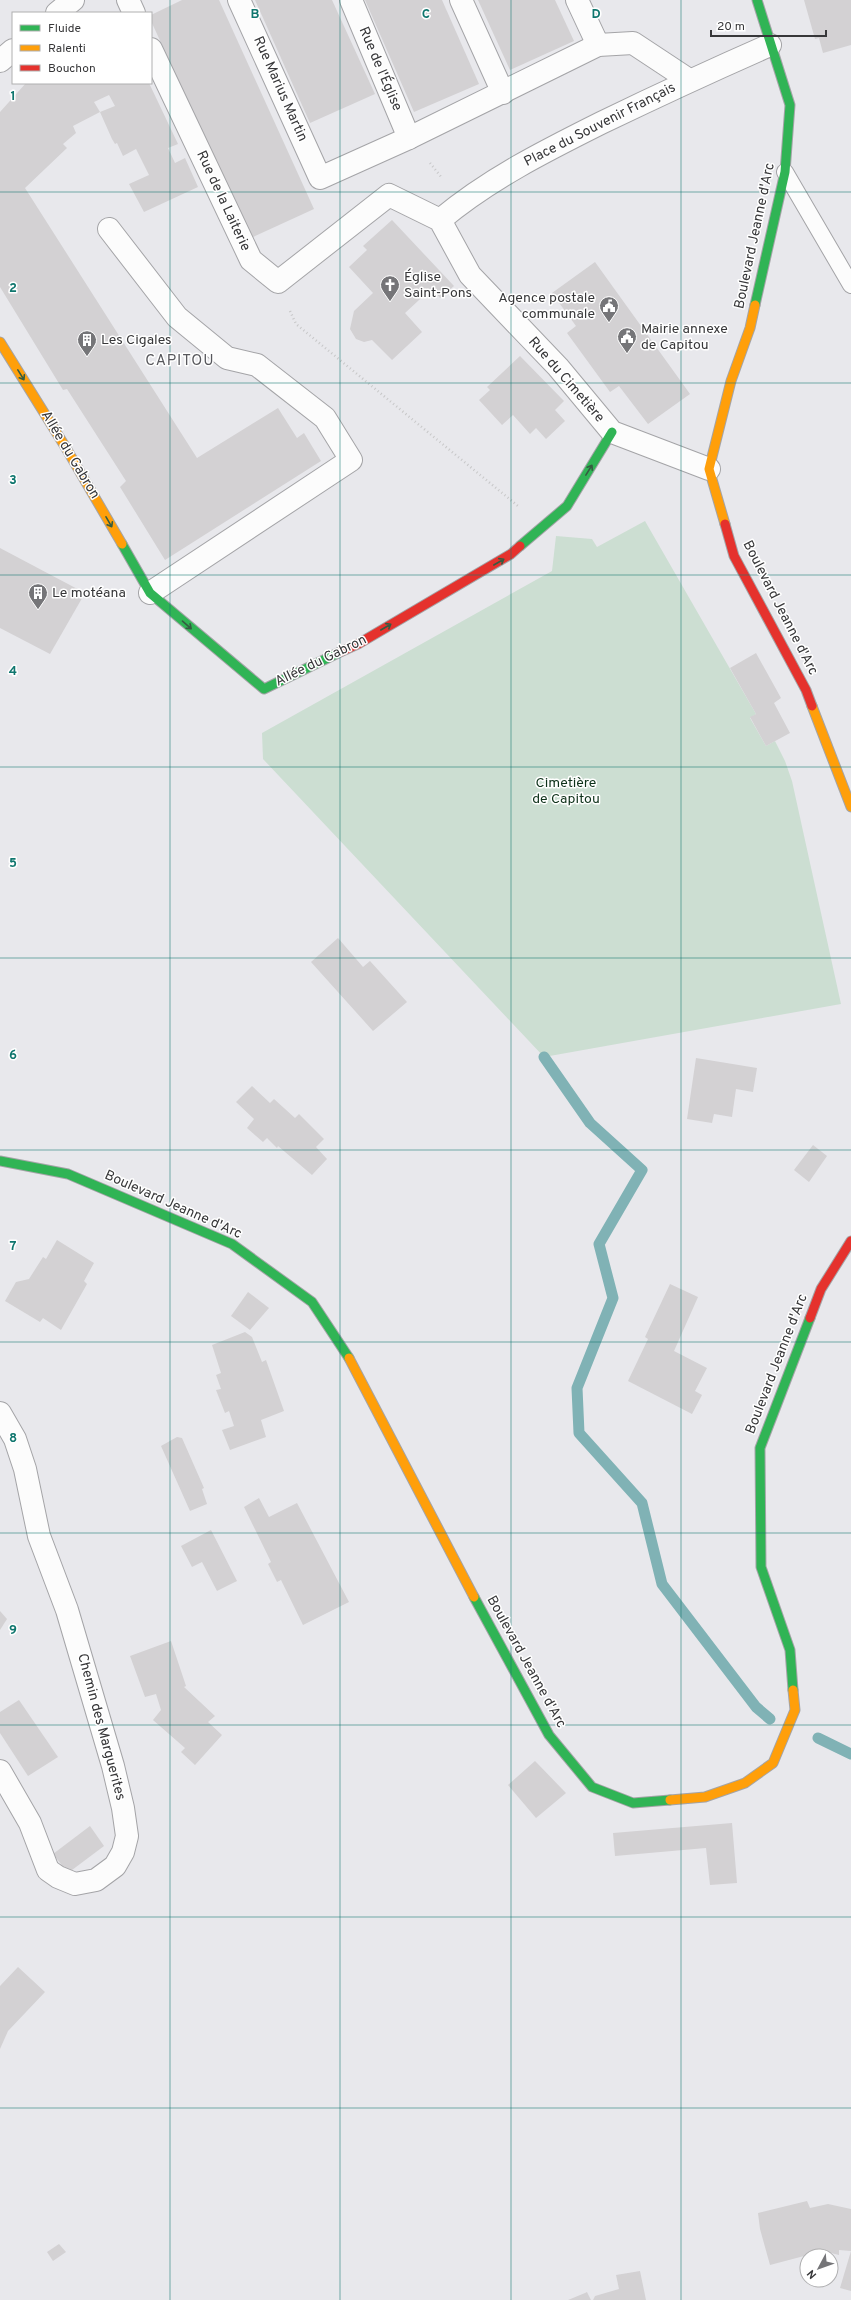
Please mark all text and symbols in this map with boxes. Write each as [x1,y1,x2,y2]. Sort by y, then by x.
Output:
text: B [251,7,260,23]
text: C [422,7,430,23]
text: D [591,7,601,23]
legend [12,12,152,84]
scale bar [711,12,826,38]
text: 20 m [717,19,745,35]
text: Fluide [48,21,81,37]
street label: Rue de l'Église [355,24,406,114]
street label: Rue Marius Martin [249,34,311,144]
text: Ralenti [48,41,86,57]
text: Bouchon [48,61,96,77]
street label: Place du Souvenir Français [521,79,679,171]
text: 1 [10,89,16,105]
street label: Rue de la Laiterie [192,148,254,254]
street label: Boulevard Jeanne d'Arc [731,161,779,311]
place label: Église Saint-Pons [404,268,472,302]
church icon: Église Saint-Pons [379,274,401,302]
text: 2 [9,281,17,297]
place label: Agence postale communale [498,290,595,323]
public building icon: Agence postale communale [598,295,620,323]
place label: Mairie annexe de Capitou [641,321,728,354]
public building icon: Mairie annexe de Capitou [616,326,638,354]
building icon: Les Cigales [76,329,98,357]
place label: Les Cigales [101,332,172,349]
street label: Rue du Cimetière [524,334,608,426]
district label: CAPITOU [145,352,215,371]
one-way arrow [17,369,25,381]
street label: Allée du Gabron [37,408,103,502]
one-way arrow [584,465,593,476]
text: 3 [9,473,17,489]
one-way arrow [106,516,114,528]
street label: Boulevard Jeanne d'Arc [739,538,821,678]
one-way arrow [492,557,504,565]
building icon: Le motéana [27,582,49,610]
place label: Le motéana [52,585,126,602]
one-way arrow [182,620,192,629]
one-way arrow [380,623,392,631]
street label: Allée du Gabron [272,631,370,691]
text: 4 [9,664,17,680]
park label: Cimetière de Capitou [532,775,600,808]
text: 5 [9,856,17,872]
text: 6 [9,1048,17,1064]
street label: Boulevard Jeanne d'Arc [102,1167,244,1243]
text: 7 [10,1239,17,1255]
street label: Boulevard Jeanne d'Arc [742,1292,812,1436]
text: 8 [9,1431,17,1447]
street label: Boulevard Jeanne d'Arc [483,1593,569,1731]
text: 9 [9,1623,17,1639]
street label: Chemin des Marguerites [73,1652,129,1802]
north arrow [799,2248,839,2288]
text: N [804,2266,820,2281]

